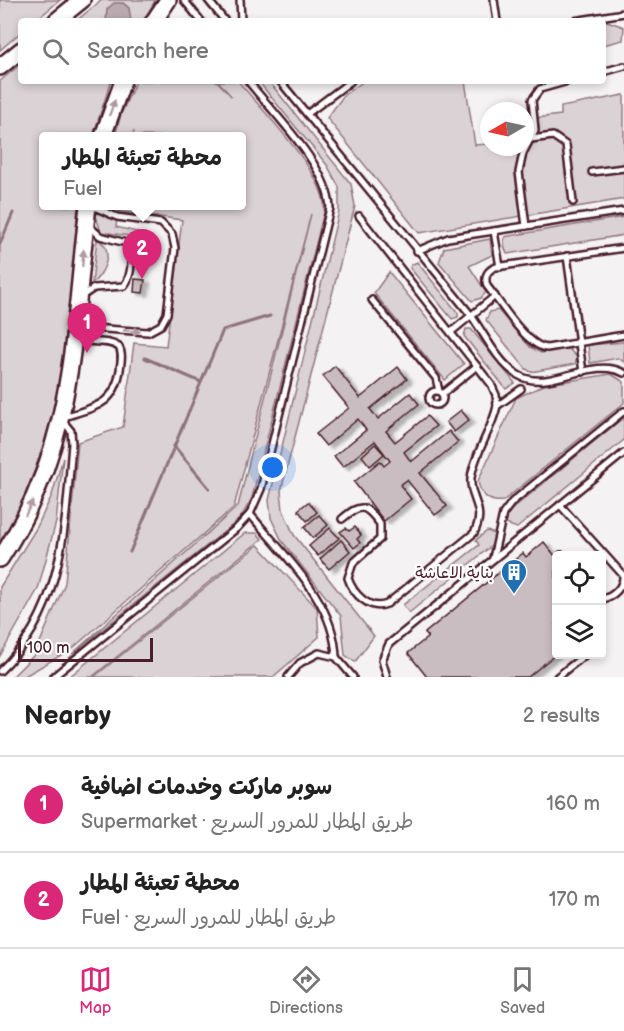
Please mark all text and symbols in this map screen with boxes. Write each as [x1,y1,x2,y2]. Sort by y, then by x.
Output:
search box [18,18,606,84]
icon: search [39,35,72,68]
text: Search here [87,38,209,65]
one-way arrow [108,99,118,117]
north arrow [480,102,534,156]
popup [39,132,246,210]
text: محطة تعبئة المطار [63,145,222,172]
text: Fuel [63,177,102,201]
pin: 2 [122,230,162,279]
one-way arrow [78,248,88,267]
pin: 1 [68,304,106,353]
one-way arrow [123,326,142,336]
your location [258,453,287,482]
one-way arrow [24,500,33,517]
map controls [552,551,606,659]
button: locate [552,551,606,605]
building icon: بناية الاعاشة [499,557,529,595]
place label: بناية الاعاشة [415,564,494,583]
button: layers [552,605,606,659]
scale bar [18,635,153,662]
text: 100 m [27,639,70,658]
text: Nearby [24,701,111,732]
text: 2 results [523,704,600,728]
text: سوبر ماركت وخدمات اضافية [81,774,332,801]
text: 1 [39,792,48,816]
text: 160 m [546,792,600,816]
text: Supermarket · طريق المطار للمرور السريع [81,810,414,834]
text: محطة تعبئة المطار [81,870,240,897]
text: 2 [38,888,49,912]
text: 170 m [549,888,600,912]
text: Fuel · طريق المطار للمرور السريع [81,906,336,930]
tab: Map [79,963,112,1018]
tab: Directions [269,963,343,1018]
tab: Saved [500,963,545,1018]

